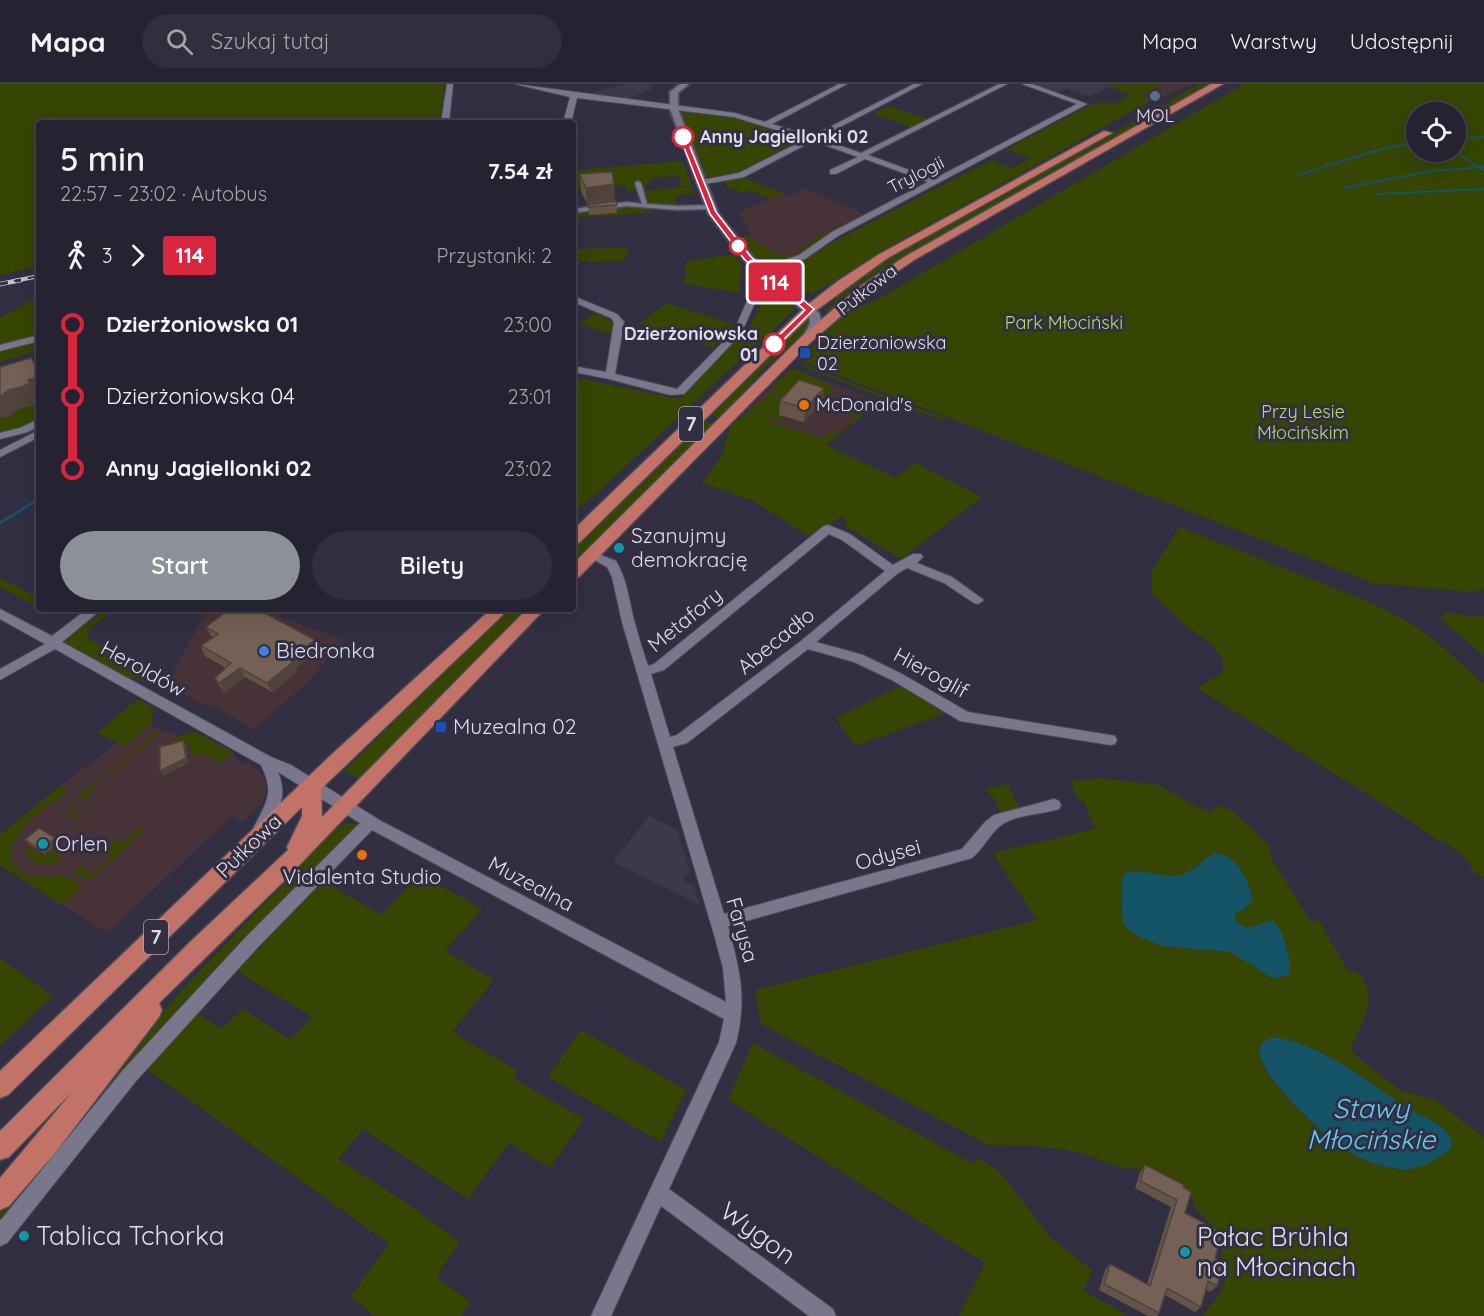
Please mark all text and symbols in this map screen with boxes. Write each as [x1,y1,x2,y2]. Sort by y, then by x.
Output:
search box [142,14,562,68]
text: Mapa [30,24,106,59]
icon: search [163,25,196,58]
text: Szukaj tutaj [211,27,330,55]
text: Mapa [1142,28,1197,54]
text: Warstwy [1230,28,1317,54]
text: Udostępnij [1350,28,1454,54]
marker: MOL [1148,89,1162,103]
map controls [1406,102,1466,162]
button: locate [1406,102,1466,162]
place label: MOL [1136,104,1175,127]
place label: Anny Jagiellonki 02 [700,125,868,148]
marker: Anny Jagiellonki 02 [672,126,694,148]
text: 5 min [60,138,145,179]
street label: Trylogii [884,151,948,199]
text: 7.54 zł [488,157,552,185]
text: 22:57 – 23:02 · Autobus [60,181,267,206]
unlabelled marker [729,237,747,255]
icon: walk [60,239,93,272]
icon: forward [121,239,154,272]
text: 114 [175,242,204,268]
text: 3 [102,243,112,268]
text: Przystanki: 2 [437,243,552,268]
street label: Pułkowa [832,259,901,320]
line badge: 114 [740,262,810,302]
text: 114 [761,269,789,295]
text: Dzierżoniowska 01 [106,310,298,338]
park label: Park Młociński [1005,311,1123,334]
text: 23:00 [503,312,552,337]
place label: Dzierżoniowska 01 [624,322,758,366]
place label: Dzierżoniowska 02 [817,331,946,375]
marker: Dzierżoniowska 01 [763,333,785,355]
marker: Dzierżoniowska 02 [798,346,812,360]
text: Dzierżoniowska 04 [106,382,295,410]
text: 23:01 [507,384,552,409]
place label: McDonald's [816,393,912,416]
marker: McDonald's [797,398,811,412]
park label: Przy Lesie Młocińskim [1257,400,1349,444]
road number: 7 [679,407,703,441]
text: Anny Jagiellonki 02 [106,454,312,482]
text: 23:02 [504,456,552,481]
place label: Szanujmy demokrację [631,522,748,572]
button: Start [60,531,300,600]
button: Bilety [312,531,552,600]
marker: Szanujmy demokrację [612,541,626,555]
street label: Metafory [642,581,727,657]
street label: Abecadło [731,601,819,679]
street label: Heroldów [96,634,191,702]
place label: Biedronka [276,637,375,663]
street label: Hieroglif [889,641,974,704]
marker: Biedronka [257,644,271,658]
place label: Muzealna 02 [453,713,576,739]
marker: Muzealna 02 [434,720,448,734]
street label: Pułkowa [210,808,287,883]
place label: Orlen [55,830,108,856]
street label: Odysei [852,833,923,875]
marker: Orlen [36,837,50,851]
marker: Vidalenta Studio [355,848,369,862]
street label: Muzealna [484,850,579,917]
place label: Vidalenta Studio [283,863,441,889]
street label: Farysa [721,894,765,965]
road number: 7 [144,920,168,954]
water label: Stawy Młocińskie [1307,1091,1437,1156]
street label: Wygon [714,1194,803,1271]
place label: Tablica Tchorka [36,1219,225,1252]
place label: Pałac Brühla na Młocinach [1197,1220,1356,1283]
marker: Tablica Tchorka [17,1229,31,1243]
marker: Pałac Brühla na Młocinach [1178,1245,1192,1259]

